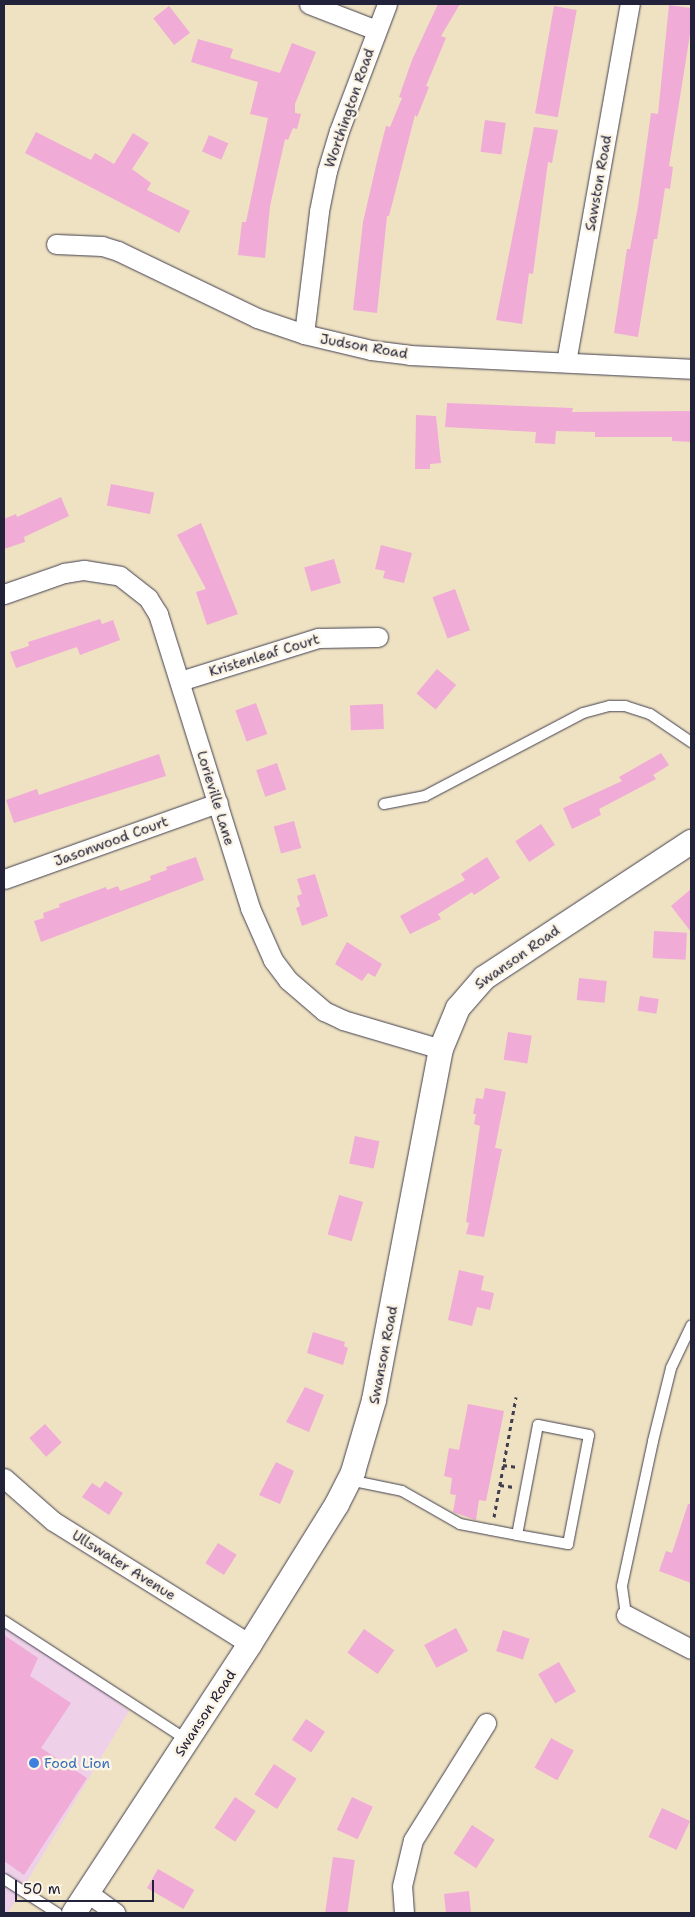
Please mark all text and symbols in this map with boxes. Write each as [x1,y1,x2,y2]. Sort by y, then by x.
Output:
street label: Worthington Road [321,46,377,170]
street label: Sawston Road [581,134,615,232]
street label: Judson Road [319,330,409,362]
street label: Kristenleaf Court [207,630,321,680]
street label: Lorieville Lane [194,749,238,847]
street label: Jasonwood Court [52,813,170,869]
street label: Swanson Road [471,921,563,993]
street label: Swanson Road [365,1304,401,1406]
street label: Ullswater Avenue [69,1526,179,1604]
street label: Swanson Road [171,1667,239,1759]
place label: Food Lion [44,1755,110,1771]
marker: Food Lion [28,1757,40,1769]
scale bar [18,1870,156,1902]
text: 50 m [23,1879,61,1899]

